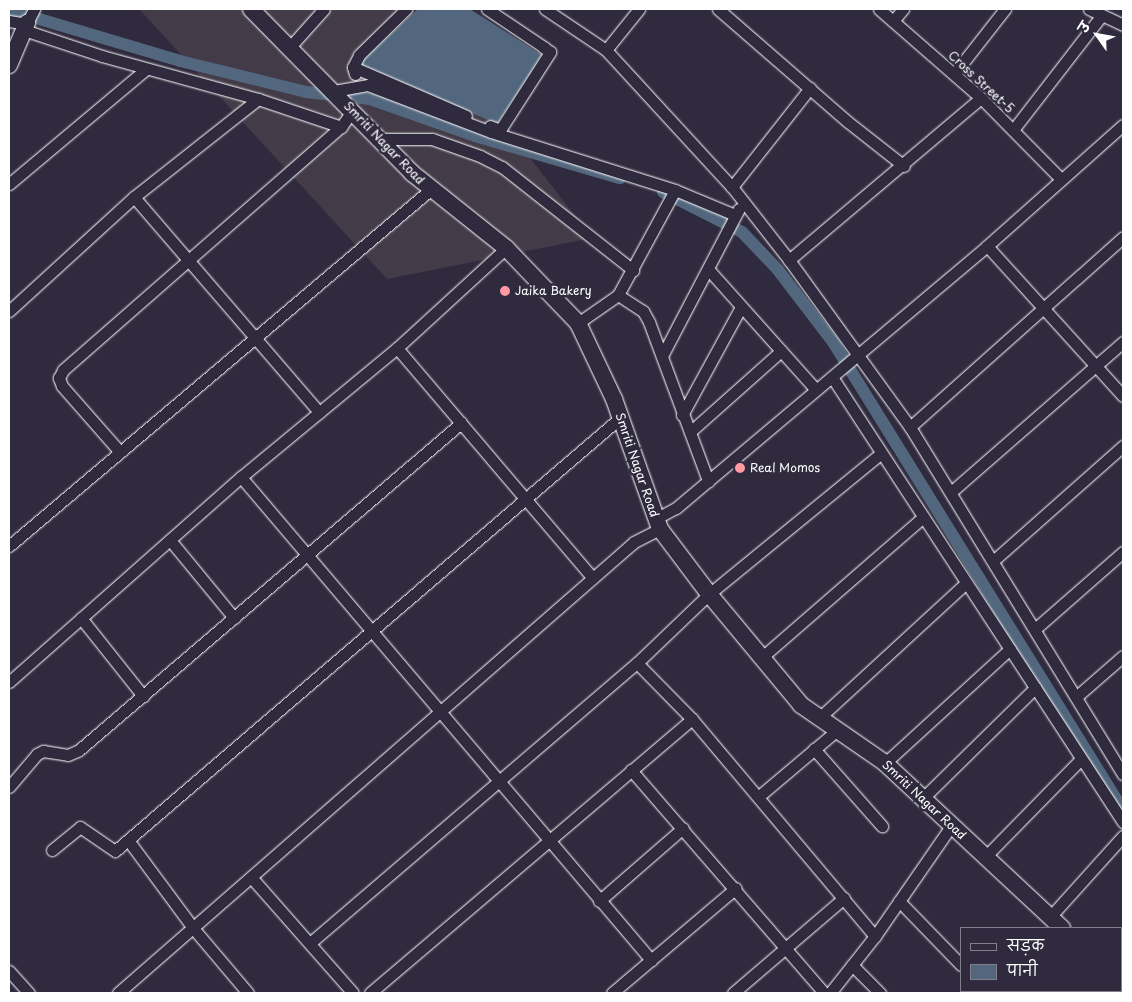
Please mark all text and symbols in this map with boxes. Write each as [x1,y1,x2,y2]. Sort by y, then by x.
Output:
north arrow [1072,10,1122,60]
text: उ [1072,17,1095,36]
street label: Cross Street-5 [945,48,1017,116]
street label: Smriti Nagar Road [341,99,427,187]
place label: Jaika Bakery [515,284,593,298]
marker: Jaika Bakery [499,285,511,297]
street label: Smriti Nagar Road [612,411,662,519]
place label: Real Momos [750,461,820,475]
marker: Real Momos [734,462,746,474]
street label: Smriti Nagar Road [879,757,969,843]
legend [960,927,1122,992]
text: सड़क [1007,933,1044,956]
text: पानी [1007,958,1038,981]

